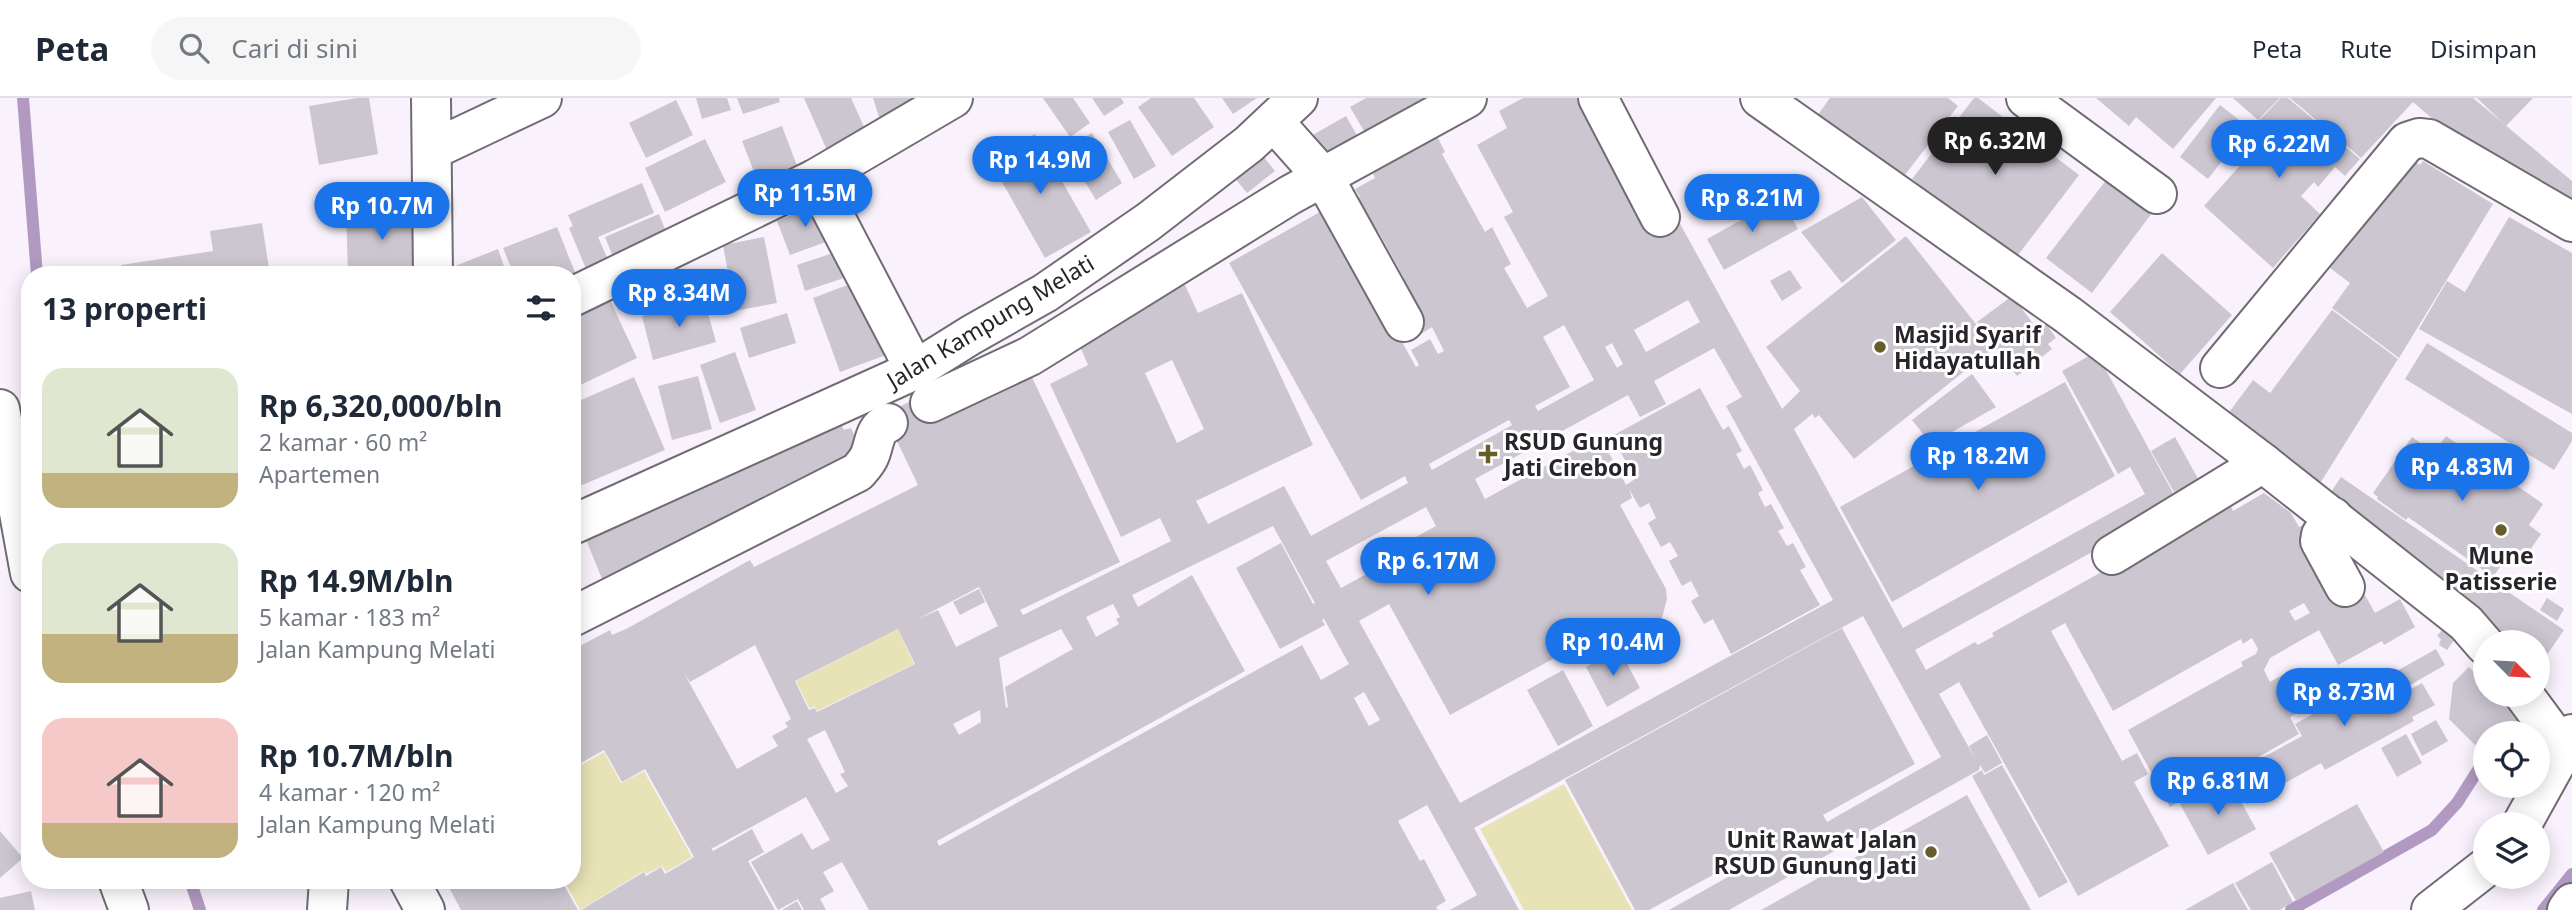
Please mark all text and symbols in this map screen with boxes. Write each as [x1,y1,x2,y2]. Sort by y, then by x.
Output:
search box [151,17,641,80]
text: Peta [35,26,109,71]
icon: search [175,29,213,67]
text: Cari di sini [231,30,358,66]
text: Peta [2252,32,2302,65]
text: Rute [2340,32,2392,65]
text: Disimpan [2430,32,2537,65]
pin: Rp 6.32M [1923,118,2067,177]
pin: Rp 6.22M [2207,120,2351,180]
text: Rp 6.32M [1943,124,2047,156]
text: Rp 6.22M [2227,127,2331,159]
pin: Rp 14.9M [968,136,1112,196]
text: Rp 14.9M [988,143,1092,175]
pin: Rp 11.5M [733,170,877,229]
pin: Rp 8.21M [1680,174,1824,234]
text: Rp 11.5M [753,176,857,208]
text: Rp 8.21M [1700,181,1804,213]
pin: Rp 10.7M [310,183,454,242]
text: Rp 10.7M [330,189,434,221]
street label: Jalan Kampung Melati [879,246,1100,397]
pin: Rp 8.34M [607,270,751,329]
text: Rp 8.34M [627,276,731,308]
text: 13 properti [42,288,207,329]
icon: filters [522,289,560,327]
place label: Masjid Syarif Hidayatullah [1894,318,2042,376]
marker: Masjid Syarif Hidayatullah [1872,339,1888,355]
text: Rp 6,320,000/bln [259,385,503,426]
icon: home [98,396,182,480]
place label: RSUD Gunung Jati Cirebon [1502,425,1663,483]
text: 2 kamar · 60 m² [259,426,427,458]
pin: Rp 18.2M [1906,432,2050,492]
text: Rp 18.2M [1926,439,2030,471]
marker: RSUD Gunung Jati Cirebon [1478,444,1498,464]
pin: Rp 4.83M [2390,444,2534,503]
text: Rp 4.83M [2410,450,2514,482]
text: Apartemen [259,458,380,490]
marker: Mune Patisserie [2493,522,2509,538]
pin: Rp 6.17M [1356,538,1500,597]
place label: Mune Patisserie [2445,539,2557,597]
text: Rp 6.17M [1376,544,1480,576]
text: Rp 14.9M/bln [259,560,454,601]
icon: home [98,571,182,655]
text: 5 kamar · 183 m² [259,601,440,633]
pin: Rp 10.4M [1541,618,1685,678]
text: Rp 10.4M [1561,625,1665,657]
north arrow [2473,630,2550,707]
map controls [2473,630,2550,889]
text: Jalan Kampung Melati [259,633,495,665]
pin: Rp 8.73M [2272,668,2416,728]
text: Rp 8.73M [2292,675,2396,707]
button: locate [2473,721,2550,798]
text: Rp 10.7M/bln [259,735,454,776]
icon: home [98,746,182,830]
pin: Rp 6.81M [2146,758,2290,817]
text: Rp 6.81M [2166,764,2270,796]
text: 4 kamar · 120 m² [259,776,440,808]
text: Jalan Kampung Melati [259,808,495,840]
button: layers [2473,812,2550,889]
place label: Unit Rawat Jalan RSUD Gunung Jati [1714,823,1917,881]
marker: Unit Rawat Jalan RSUD Gunung Jati [1923,844,1939,860]

